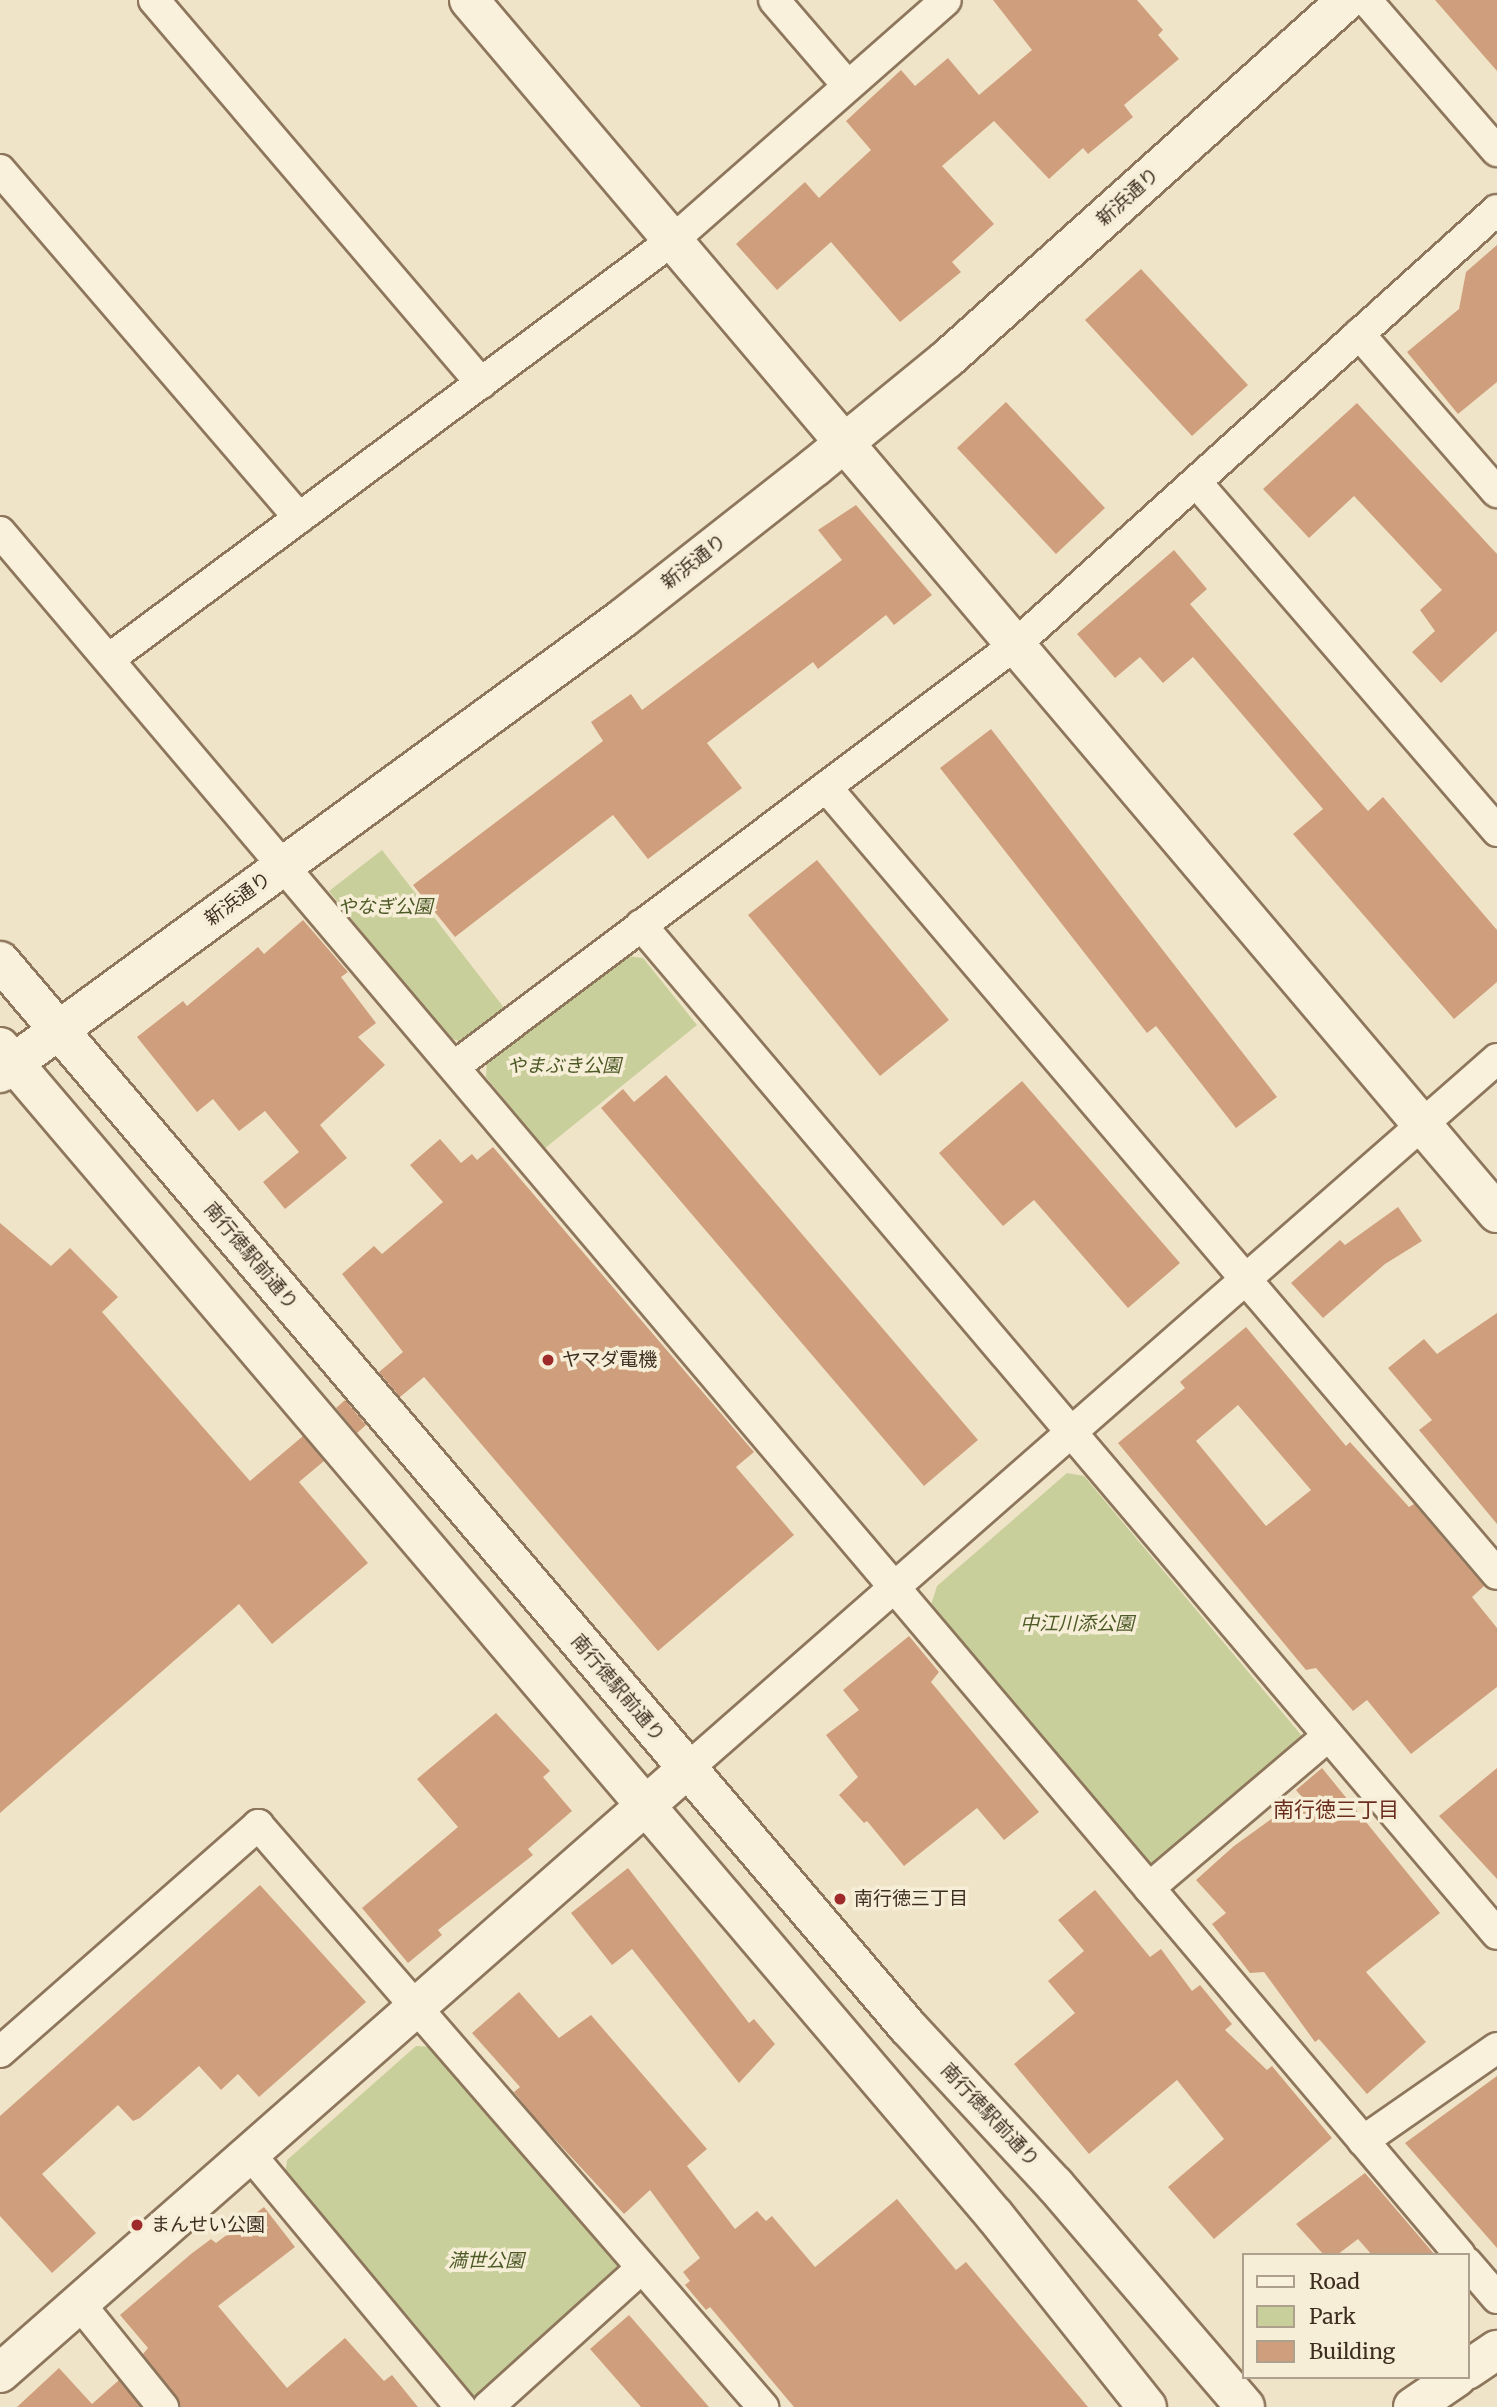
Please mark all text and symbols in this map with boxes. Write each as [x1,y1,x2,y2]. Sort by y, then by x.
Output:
street label: 新浜通り [1092,163,1164,231]
street label: 新浜通り [657,530,731,594]
street label: 新浜通り [201,867,275,931]
park label: やなぎ公園 [338,896,432,918]
park label: やまぶき公園 [507,1055,621,1077]
street label: 南行徳駅前通り [200,1198,302,1314]
place label: ヤマダ電機 [562,1349,657,1371]
marker: ヤマダ電機 [540,1352,556,1368]
park label: 中江川添公園 [1020,1613,1134,1635]
street label: 南行徳駅前通り [567,1630,669,1746]
district label: 南行徳三丁目 [1273,1797,1399,1823]
place label: 南行徳三丁目 [854,1888,968,1910]
marker: 南行徳三丁目 [832,1891,848,1907]
street label: 南行徳駅前通り [936,2059,1044,2171]
place label: まんせい公園 [151,2214,265,2236]
marker: まんせい公園 [129,2217,145,2233]
park label: 満世公園 [448,2250,524,2272]
legend [1242,2253,1469,2379]
text: Road [1309,2268,1360,2295]
text: Park [1309,2303,1356,2330]
text: Building [1309,2338,1395,2365]

